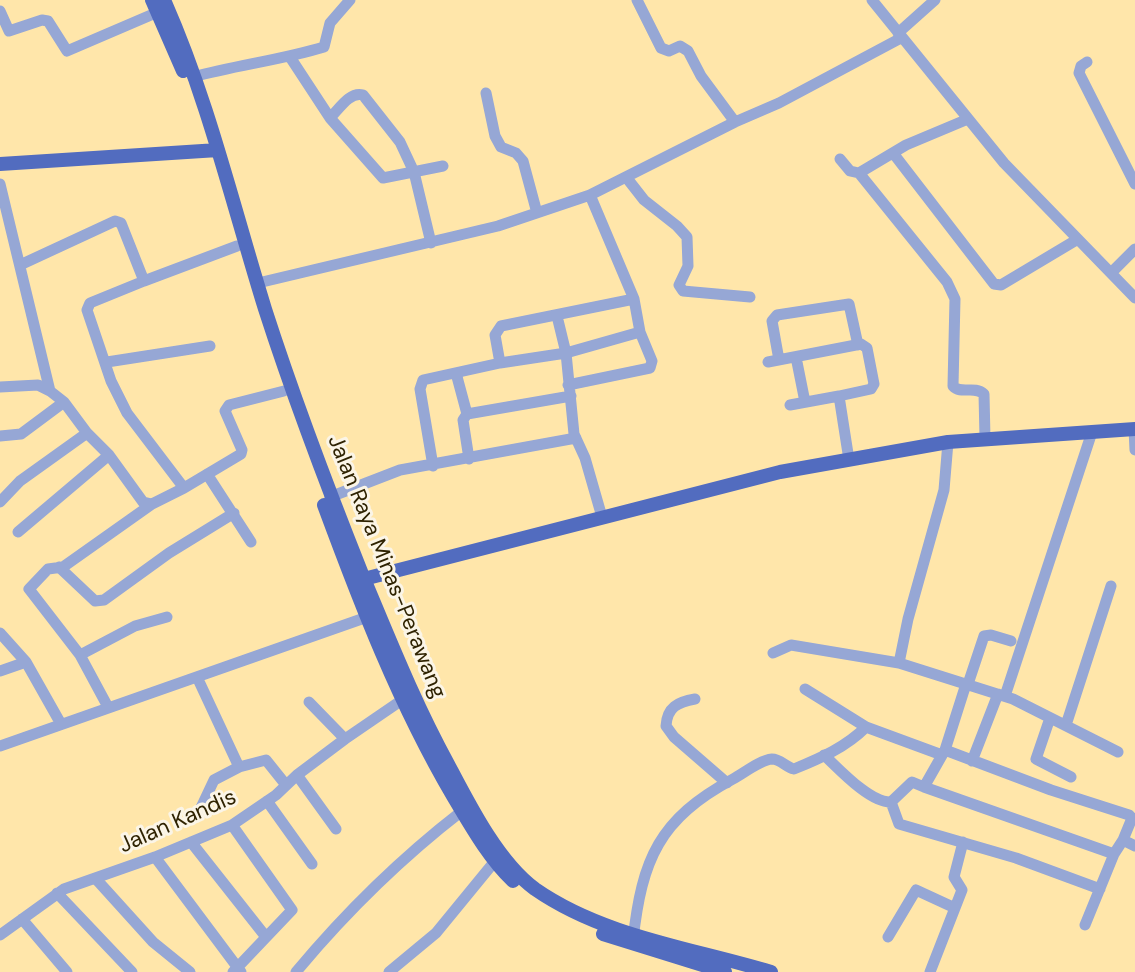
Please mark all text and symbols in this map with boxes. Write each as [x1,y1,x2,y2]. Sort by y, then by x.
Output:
street label: Jalan Raya Minas-Perawang [321,432,451,702]
street label: Jalan Kandis [115,784,241,860]

